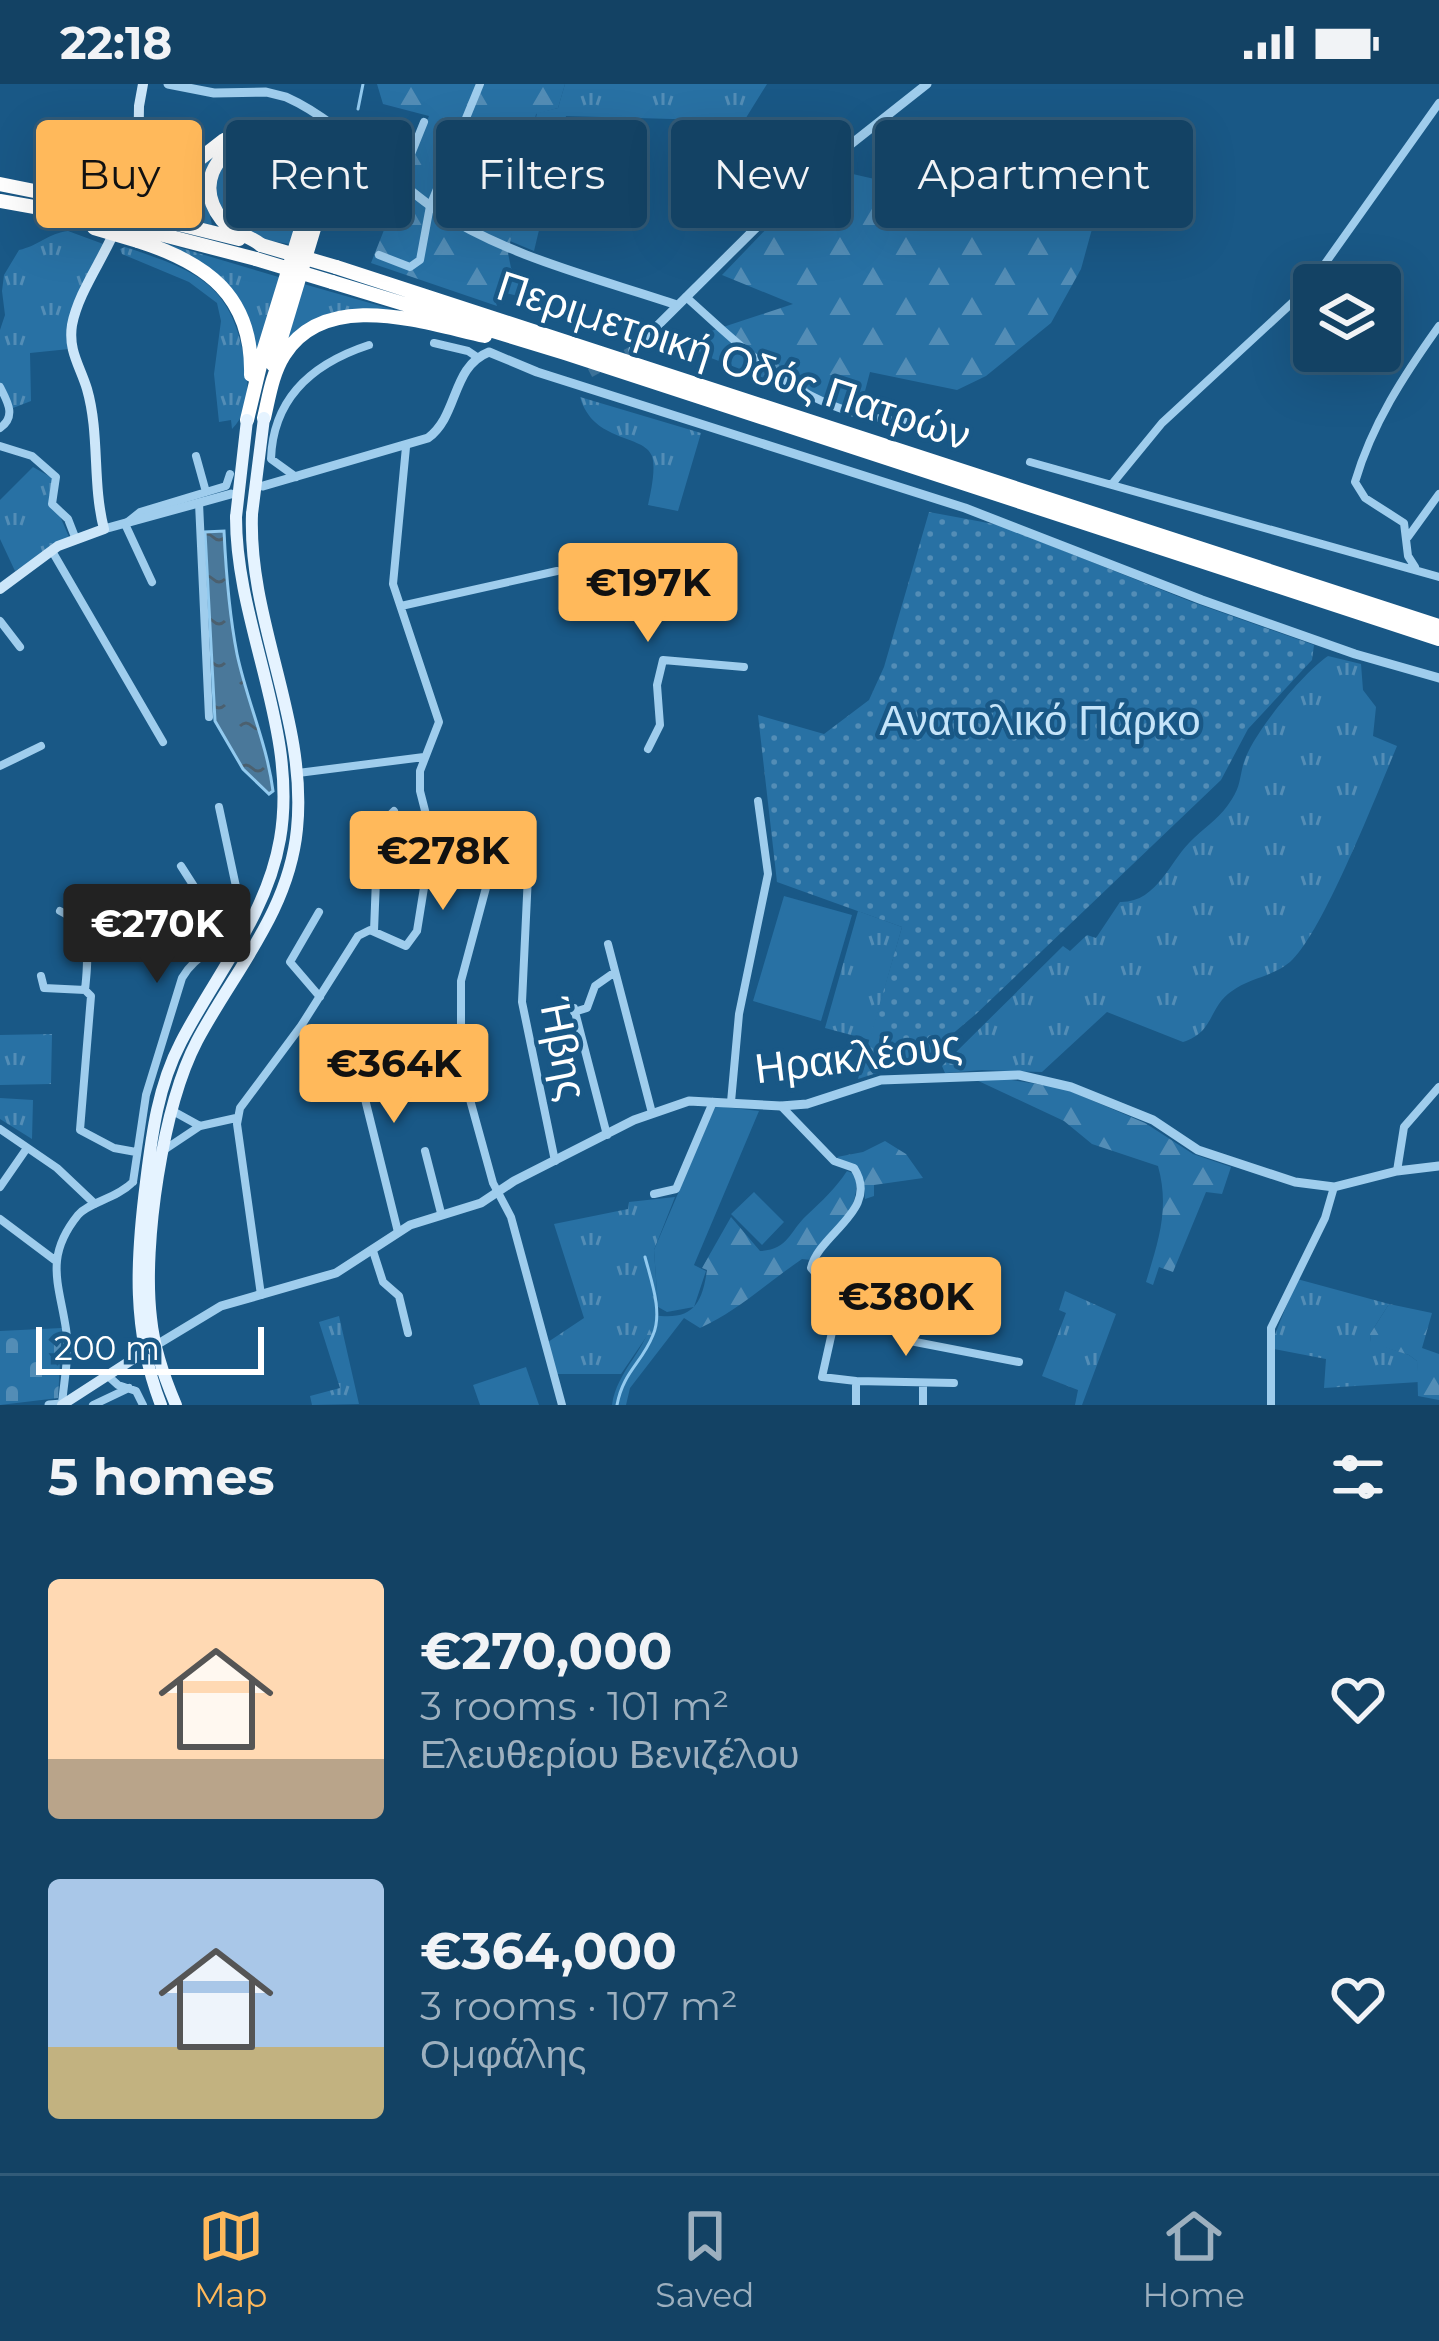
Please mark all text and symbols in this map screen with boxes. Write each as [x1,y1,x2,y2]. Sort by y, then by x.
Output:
text: 22:18 [60,15,172,70]
chip: Buy [36,120,202,228]
chip: Rent [226,120,412,228]
chip: Filters [436,120,647,228]
chip: New [671,120,851,228]
chip: Apartment [875,120,1193,228]
street label: Περιμετρική Οδός Πατρών [491,259,977,461]
map controls [1293,264,1401,372]
button: layers [1293,264,1401,372]
pin: €197K [564,543,732,645]
text: €197K [585,558,711,606]
park label: Ανατολικό Πάρκο [879,694,1201,746]
pin: €278K [359,811,527,913]
text: €278K [377,826,509,874]
pin: €270K [73,884,241,986]
text: €270K [90,899,224,947]
street label: Ήβης [528,993,599,1104]
street label: Ηρακλέους [752,1018,964,1094]
pin: €364K [310,1024,478,1126]
text: €364K [326,1039,462,1087]
pin: €380K [822,1257,990,1359]
text: €380K [838,1272,974,1320]
scale bar [36,1321,264,1374]
text: 200 m [54,1328,160,1368]
icon: filters [1325,1444,1391,1510]
text: 5 homes [48,1446,275,1508]
text: €270,000 [420,1620,672,1682]
icon: home [144,1627,288,1771]
icon: heart [1325,1666,1391,1732]
text: 3 rooms · 101 m² [420,1682,729,1730]
text: Ελευθερίου Βενιζέλου [420,1730,799,1778]
text: €364,000 [420,1920,677,1982]
icon: home [144,1927,288,2071]
icon: heart [1325,1966,1391,2032]
text: 3 rooms · 107 m² [420,1982,738,2030]
text: Ομφάλης [420,2030,586,2078]
tab: Map [194,2203,267,2315]
tab: Saved [655,2203,755,2315]
tab: Home [1143,2203,1245,2315]

